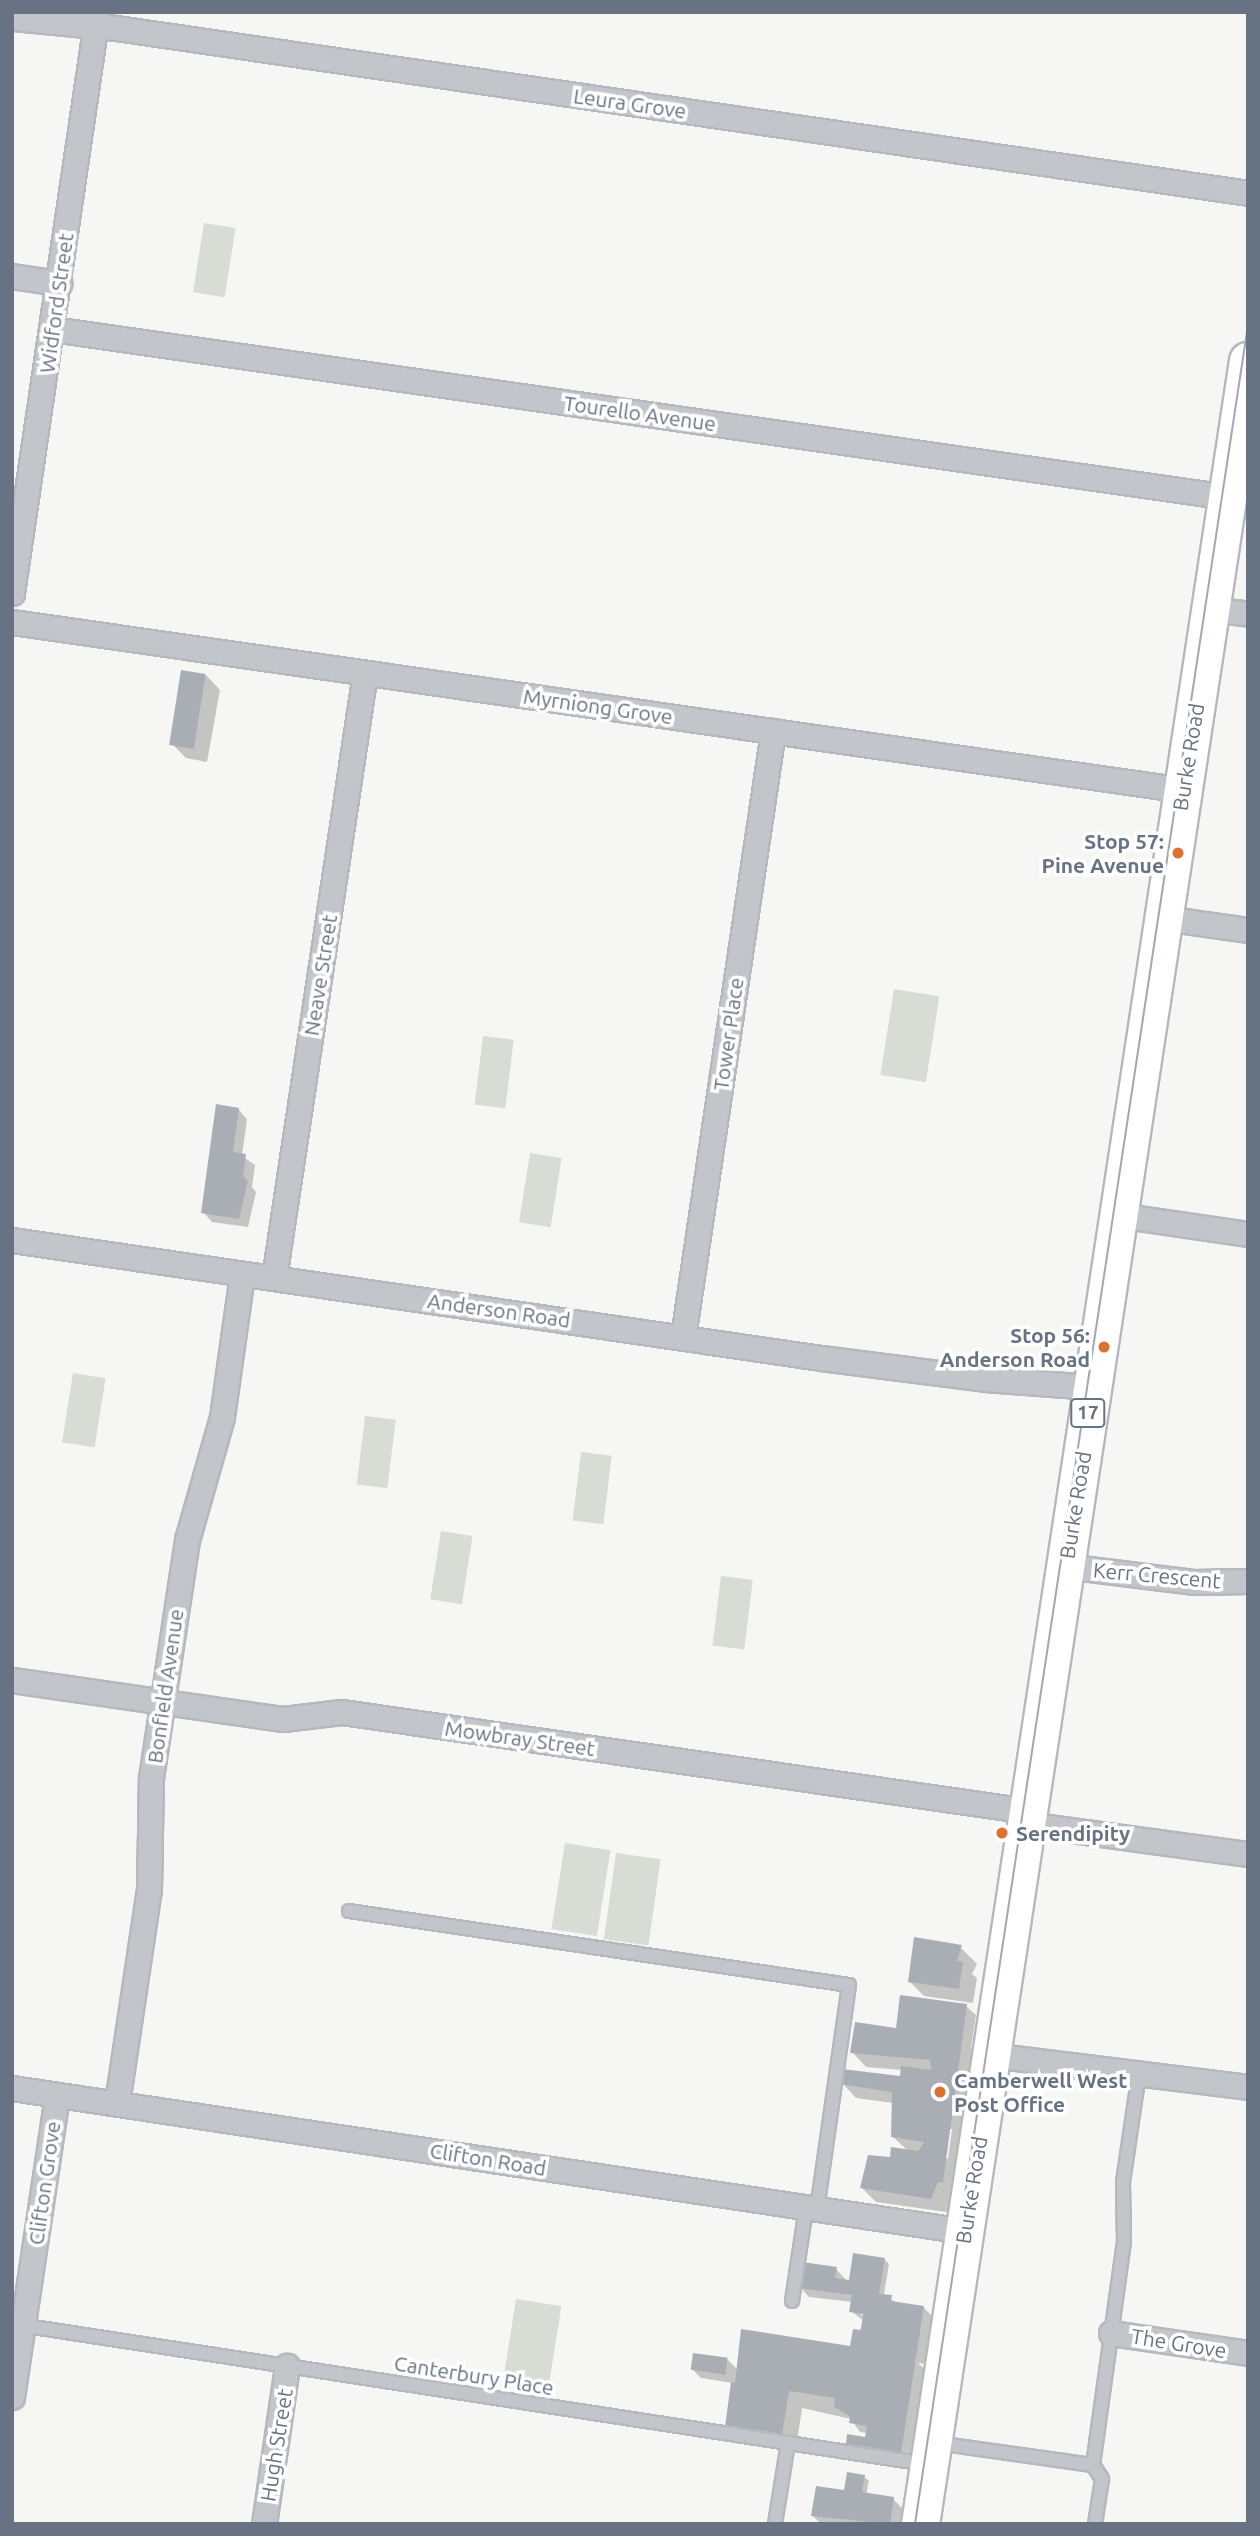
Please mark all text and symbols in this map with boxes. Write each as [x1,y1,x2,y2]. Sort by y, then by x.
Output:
street label: Leura Grove [572,83,688,123]
street label: Widford Street [34,231,78,375]
street label: Tourello Avenue [562,390,718,436]
street label: Myrniong Grove [522,683,674,729]
street label: Burke Road [1167,702,1209,812]
place label: Stop 57: Pine Avenue [1042,828,1164,878]
marker: Stop 57: Pine Avenue [1170,845,1186,861]
street label: Neave Street [298,912,342,1038]
street label: Tower Place [708,976,748,1092]
street label: Anderson Road [426,1287,572,1333]
place label: Stop 56: Anderson Road [940,1322,1090,1372]
marker: Stop 56: Anderson Road [1096,1339,1112,1355]
road number: 17 [1069,1398,1107,1428]
street label: Burke Road [1054,1450,1096,1560]
street label: Kerr Crescent [1092,1557,1222,1593]
street label: Bonfield Avenue [142,1607,188,1765]
street label: Mowbray Street [443,1715,597,1761]
place label: Serendipity [1016,1820,1130,1846]
marker: Serendipity [994,1825,1010,1841]
place label: Camberwell West Post Office [954,2067,1127,2117]
marker: Camberwell West Post Office [932,2084,948,2100]
street label: Clifton Grove [23,2120,65,2246]
street label: Burke Road [950,2135,992,2245]
street label: Clifton Road [428,2137,548,2181]
street label: The Grove [1130,2323,1228,2363]
street label: Canterbury Place [392,2350,556,2400]
street label: Hugh Street [255,2387,297,2503]

